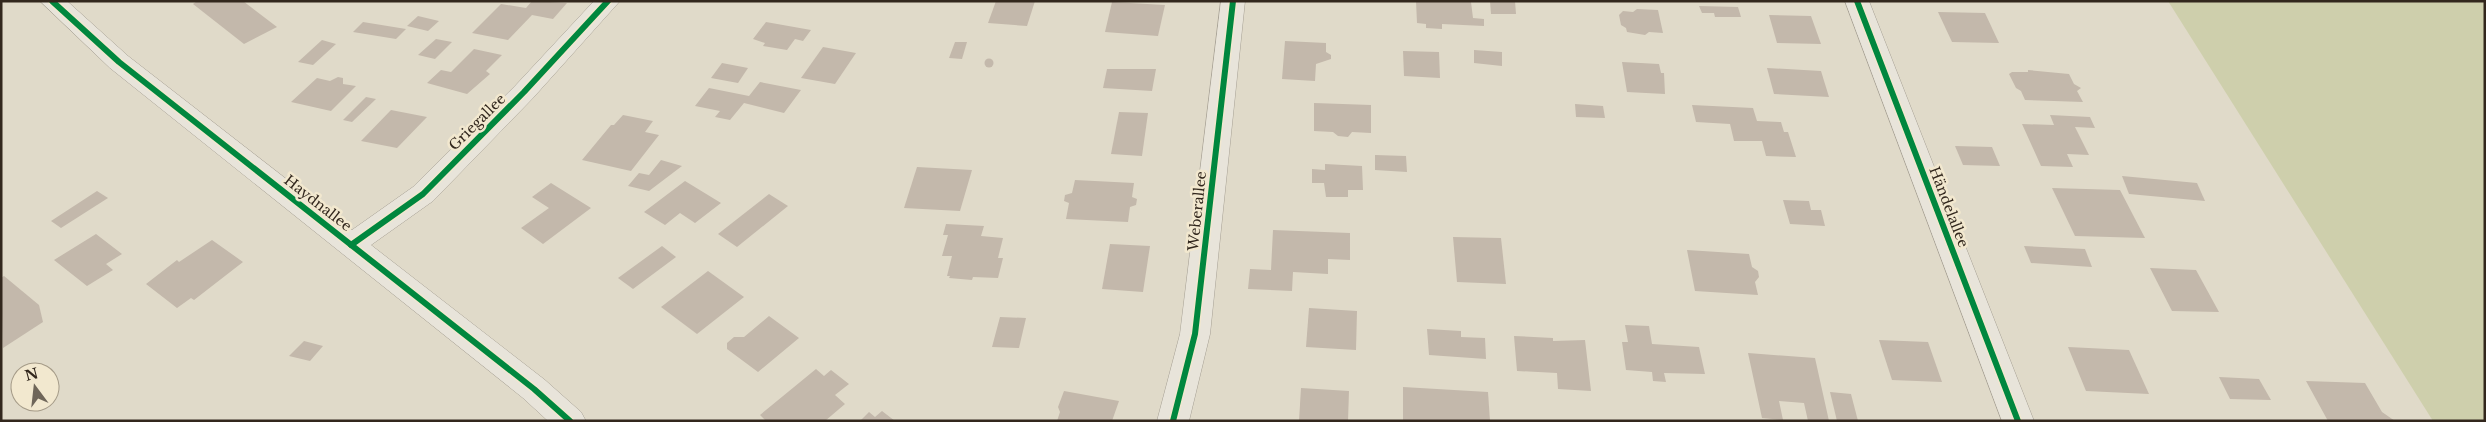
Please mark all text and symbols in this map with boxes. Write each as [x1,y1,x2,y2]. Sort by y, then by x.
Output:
street label: Griegallee [445,90,509,154]
street label: Händelallee [1925,164,1973,250]
street label: Weberallee [1184,170,1210,253]
street label: Haydnallee [281,171,355,235]
north arrow [10,362,60,412]
text: N [23,364,40,385]

